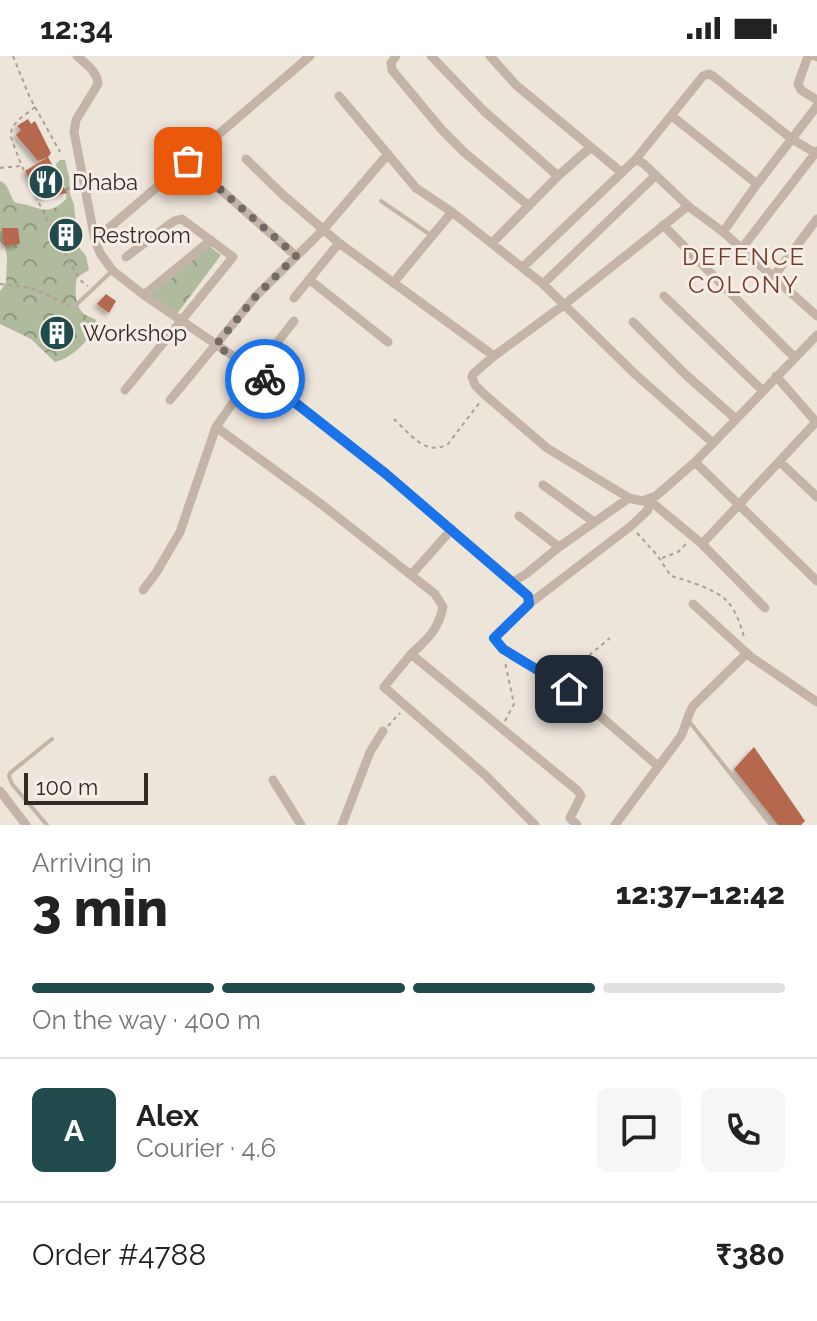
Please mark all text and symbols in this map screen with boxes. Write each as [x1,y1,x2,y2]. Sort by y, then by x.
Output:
text: 12:34 [40,11,113,46]
pin [154,127,222,195]
icon: bag [166,139,210,183]
restaurant icon: Dhaba [27,163,65,201]
place label: Dhaba [72,169,138,195]
building icon: Restroom [47,216,85,254]
place label: Restroom [92,222,191,248]
district label: DEFENCE COLONY [682,242,806,299]
building icon: Workshop [38,314,76,352]
place label: Workshop [83,320,187,346]
courier [225,339,305,419]
icon: bike [243,357,287,401]
pin [535,655,603,723]
icon: home [547,667,591,711]
scale bar [24,769,148,805]
text: 100 m [36,774,98,800]
text: Arriving in [32,848,152,878]
text: 12:37–12:42 [616,876,785,911]
text: 3 min [32,877,168,938]
text: On the way · 400 m [32,1005,261,1035]
button: chat [597,1088,681,1172]
button: phone [701,1088,785,1172]
text: Alex [136,1098,199,1133]
text: A [64,1113,84,1148]
text: Courier · 4.6 [136,1133,276,1163]
text: Order #4788 [32,1237,206,1272]
text: ₹380 [716,1237,785,1272]

